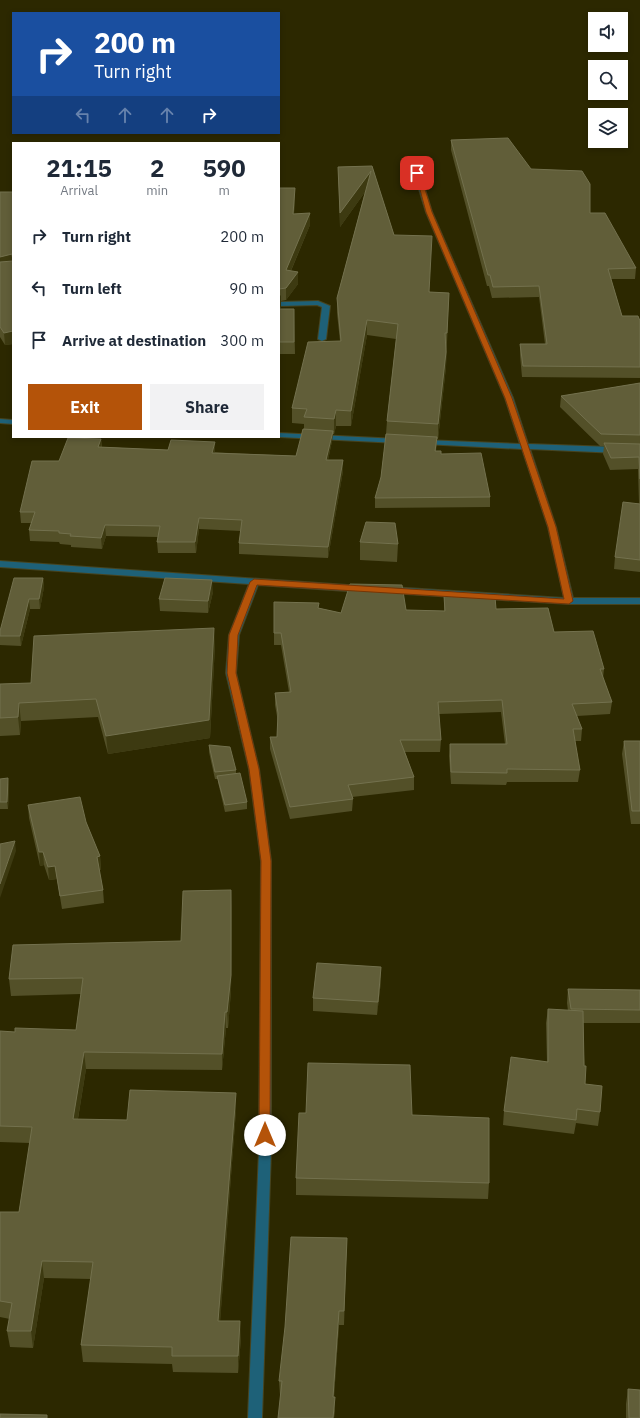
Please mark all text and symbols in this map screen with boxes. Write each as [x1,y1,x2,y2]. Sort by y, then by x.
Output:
map controls [588,12,628,148]
button: sound [588,12,628,52]
text: 200 m [94,24,176,61]
icon: right [28,28,80,80]
text: Turn right [94,60,172,83]
button: search [588,60,628,100]
icon: left [72,104,94,126]
icon: ahead [114,104,136,126]
icon: ahead [156,104,178,126]
icon: right [198,104,220,126]
button: layers [588,108,628,148]
text: 21:15 [46,152,112,184]
text: 2 [150,152,164,184]
text: 590 [202,152,246,184]
pin [400,156,434,190]
icon: arrive [406,162,428,184]
text: Arrival [60,182,98,199]
text: min [146,182,168,199]
text: m [218,182,230,199]
icon: right [28,225,50,247]
text: Turn right [62,227,131,246]
text: 200 m [220,227,264,246]
icon: left [28,277,50,299]
text: Turn left [62,279,122,298]
text: 90 m [229,279,264,298]
icon: arrive [28,329,50,351]
text: Arrive at destination [62,331,206,350]
text: 300 m [220,331,264,350]
button: Exit [28,384,142,430]
button: Share [150,384,264,430]
position arrow [244,1114,286,1156]

